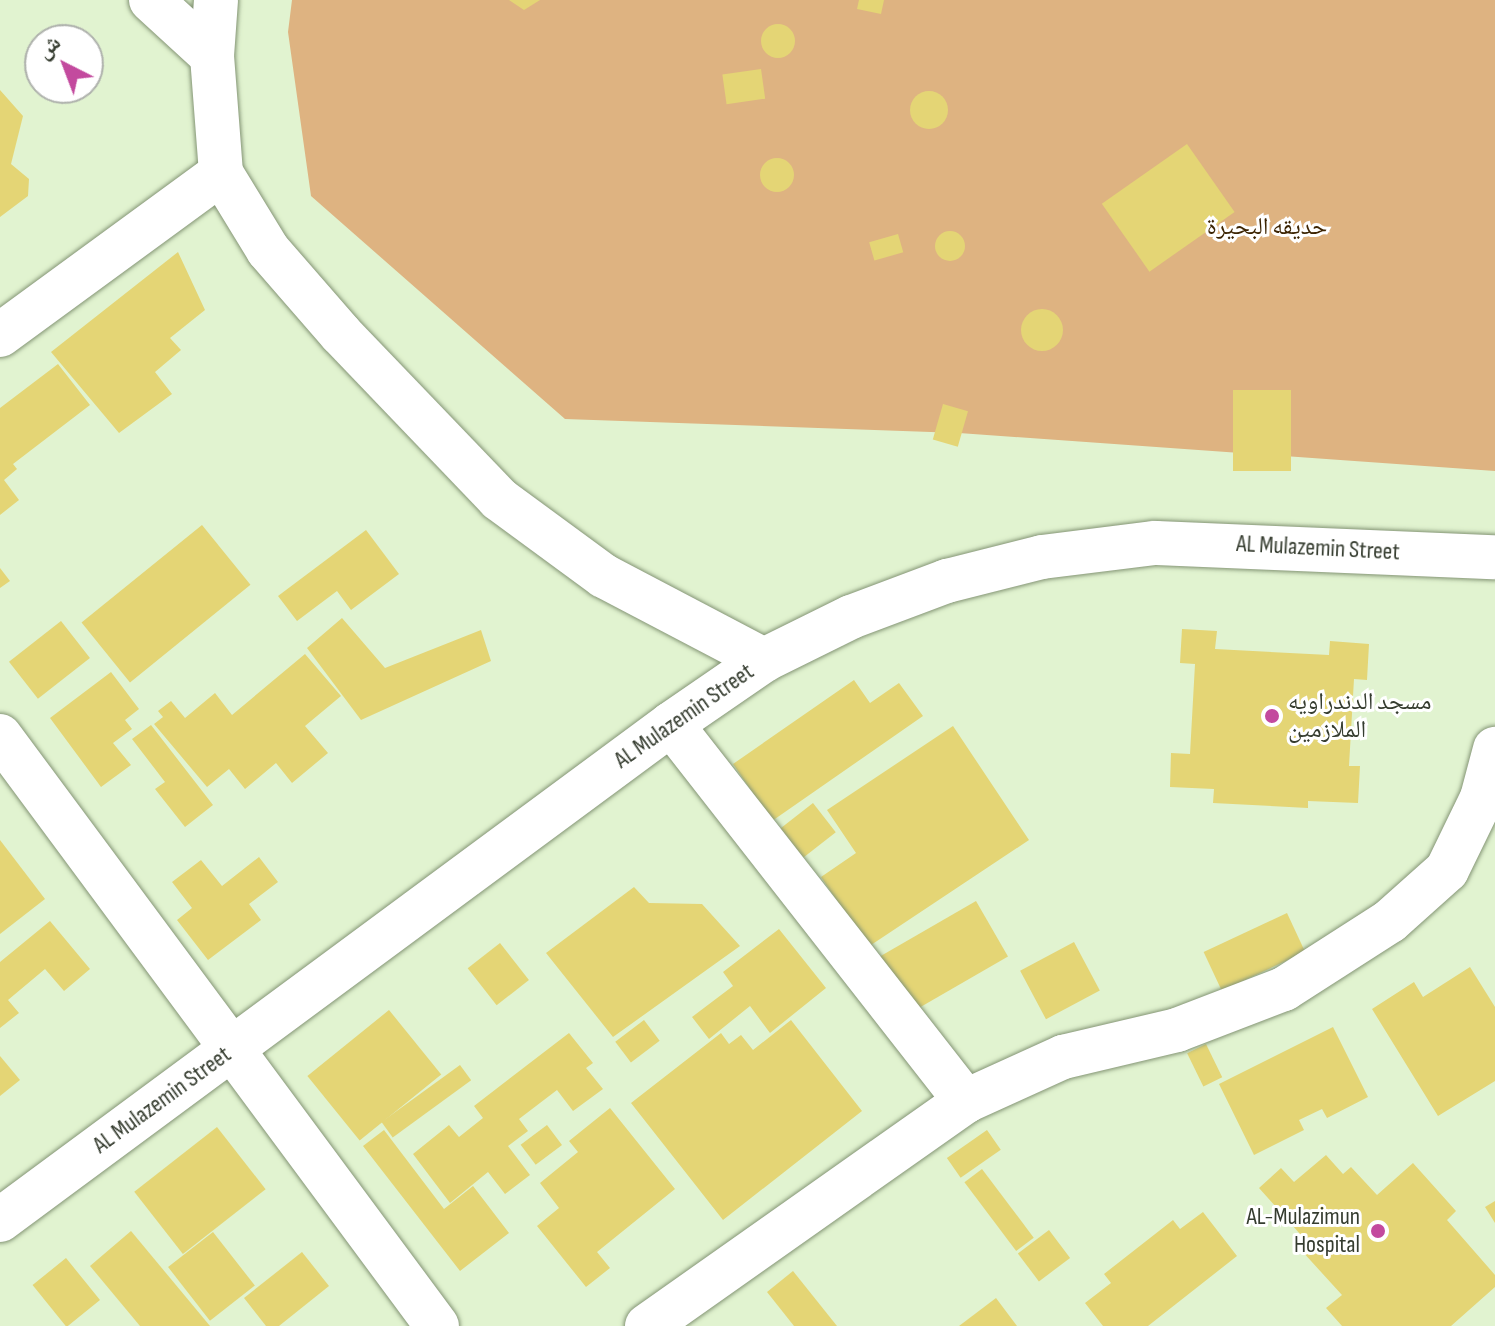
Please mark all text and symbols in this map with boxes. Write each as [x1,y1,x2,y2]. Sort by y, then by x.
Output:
north arrow [24,24,104,104]
text: ش [31,29,67,65]
park label: حديقه البحيرة [1207,213,1327,241]
street label: AL Mulazemin Street [1236,529,1400,567]
street label: AL Mulazemin Street [609,657,759,775]
place label: مسجد الدندراويه الملازمين [1288,688,1431,744]
marker: مسجد الدندراويه الملازمين [1263,707,1281,725]
street label: AL Mulazemin Street [87,1040,237,1160]
place label: AL-Mulazimun Hospital [1246,1203,1360,1259]
marker: AL-Mulazimun Hospital [1367,1220,1389,1242]

